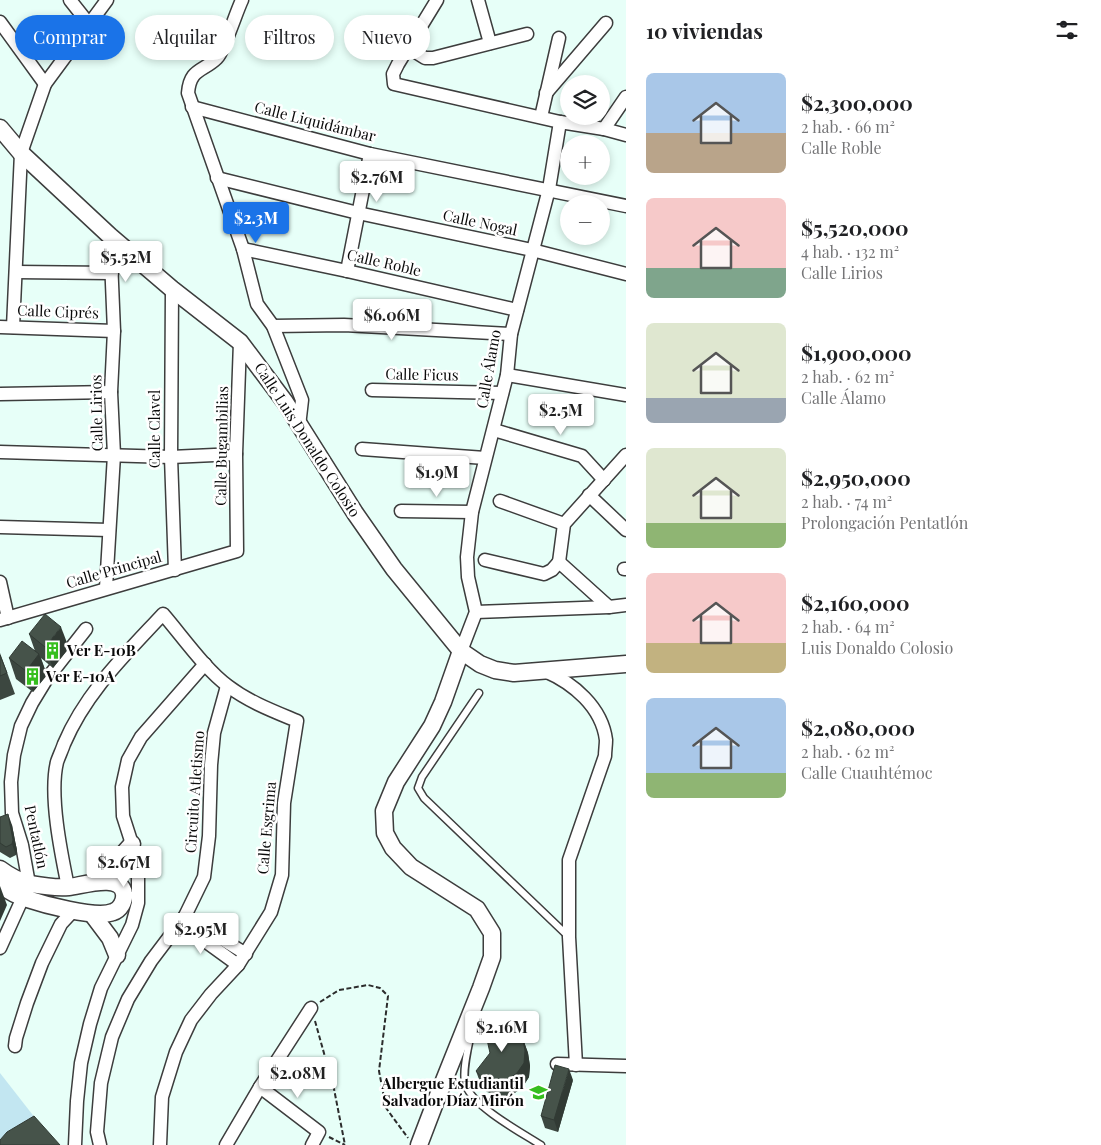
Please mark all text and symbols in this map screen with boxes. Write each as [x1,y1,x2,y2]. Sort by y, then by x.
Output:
chip: Comprar [15,15,125,60]
chip: Alquilar [135,15,235,60]
chip: Filtros [245,15,334,60]
chip: Nuevo [344,15,430,60]
text: 10 viviendas [646,16,763,44]
icon: filters [1053,16,1081,44]
map controls [560,75,610,245]
button: layers [560,75,610,125]
text: $2,300,000 [801,88,913,116]
icon: home [686,93,746,153]
street label: Calle Liquidámbar [252,96,378,146]
text: 2 hab. · 66 m² [801,116,895,137]
button: + [560,135,610,185]
text: Calle Roble [801,137,882,158]
pin: $2.76M [336,160,418,203]
text: $2.76M [351,166,403,187]
button: − [560,195,610,245]
pin: $2.3M [221,202,291,244]
street label: Calle Nogal [441,204,519,240]
text: $2.3M [234,207,278,228]
text: $5,520,000 [801,213,909,241]
icon: home [686,218,746,278]
pin: $5.52M [85,240,167,283]
text: 4 hab. · 132 m² [801,241,899,262]
street label: Calle Roble [345,244,423,280]
text: $5.52M [100,246,152,267]
text: Calle Lirios [801,262,883,283]
pin: $6.06M [351,298,433,341]
street label: Calle Ciprés [17,300,99,322]
text: $6.06M [364,304,420,325]
street label: Calle Álamo [471,328,505,410]
text: $1,900,000 [801,338,912,366]
icon: home [686,343,746,403]
street label: Calle Luis Donaldo Colosio [250,358,365,521]
street label: Calle Ficus [385,363,459,385]
text: 2 hab. · 62 m² [801,366,894,387]
street label: Calle Lirios [85,374,107,452]
street label: Calle Bugambilias [210,386,232,506]
text: Calle Álamo [801,387,886,408]
street label: Calle Clavel [144,390,164,468]
pin: $2.5M [526,394,596,436]
text: $2.5M [539,399,583,420]
pin: $1.9M [402,456,472,498]
text: $1.9M [415,461,459,482]
text: $2,950,000 [801,463,911,491]
icon: home [686,468,746,528]
text: 2 hab. · 74 m² [801,491,892,512]
text: Prolongación Pentatlón [801,512,968,533]
street label: Calle Principal [64,546,164,592]
text: $2,160,000 [801,588,909,616]
icon: home [686,593,746,653]
text: 2 hab. · 64 m² [801,616,895,637]
text: Luis Donaldo Colosio [801,637,953,658]
place label: Ver E-10B [66,640,136,660]
building icon: Ver E-10B [43,641,63,661]
place label: Ver E-10A [45,666,116,686]
building icon: Ver E-10A [22,667,42,687]
text: $2,080,000 [801,713,915,741]
icon: home [686,718,746,778]
street label: Circuito Atletismo [180,730,208,854]
text: 2 hab. · 62 m² [801,741,894,762]
text: Calle Cuauhtémoc [801,762,933,783]
street label: Calle Esgrima [252,780,280,875]
street label: Pentatlón [20,803,53,870]
pin: $2.67M [83,846,165,888]
text: $2.67M [98,851,150,872]
pin: $2.95M [160,912,242,955]
text: $2.95M [175,918,227,939]
pin: $2.16M [461,1010,543,1053]
text: $2.16M [476,1016,528,1037]
pin: $2.08M [257,1056,339,1099]
text: $2.08M [270,1062,326,1083]
place label: Albergue Estudiantil Salvador Díaz Mirón [380,1073,525,1110]
school or university icon: Albergue Estudiantil Salvador Díaz Mirón [528,1083,548,1103]

